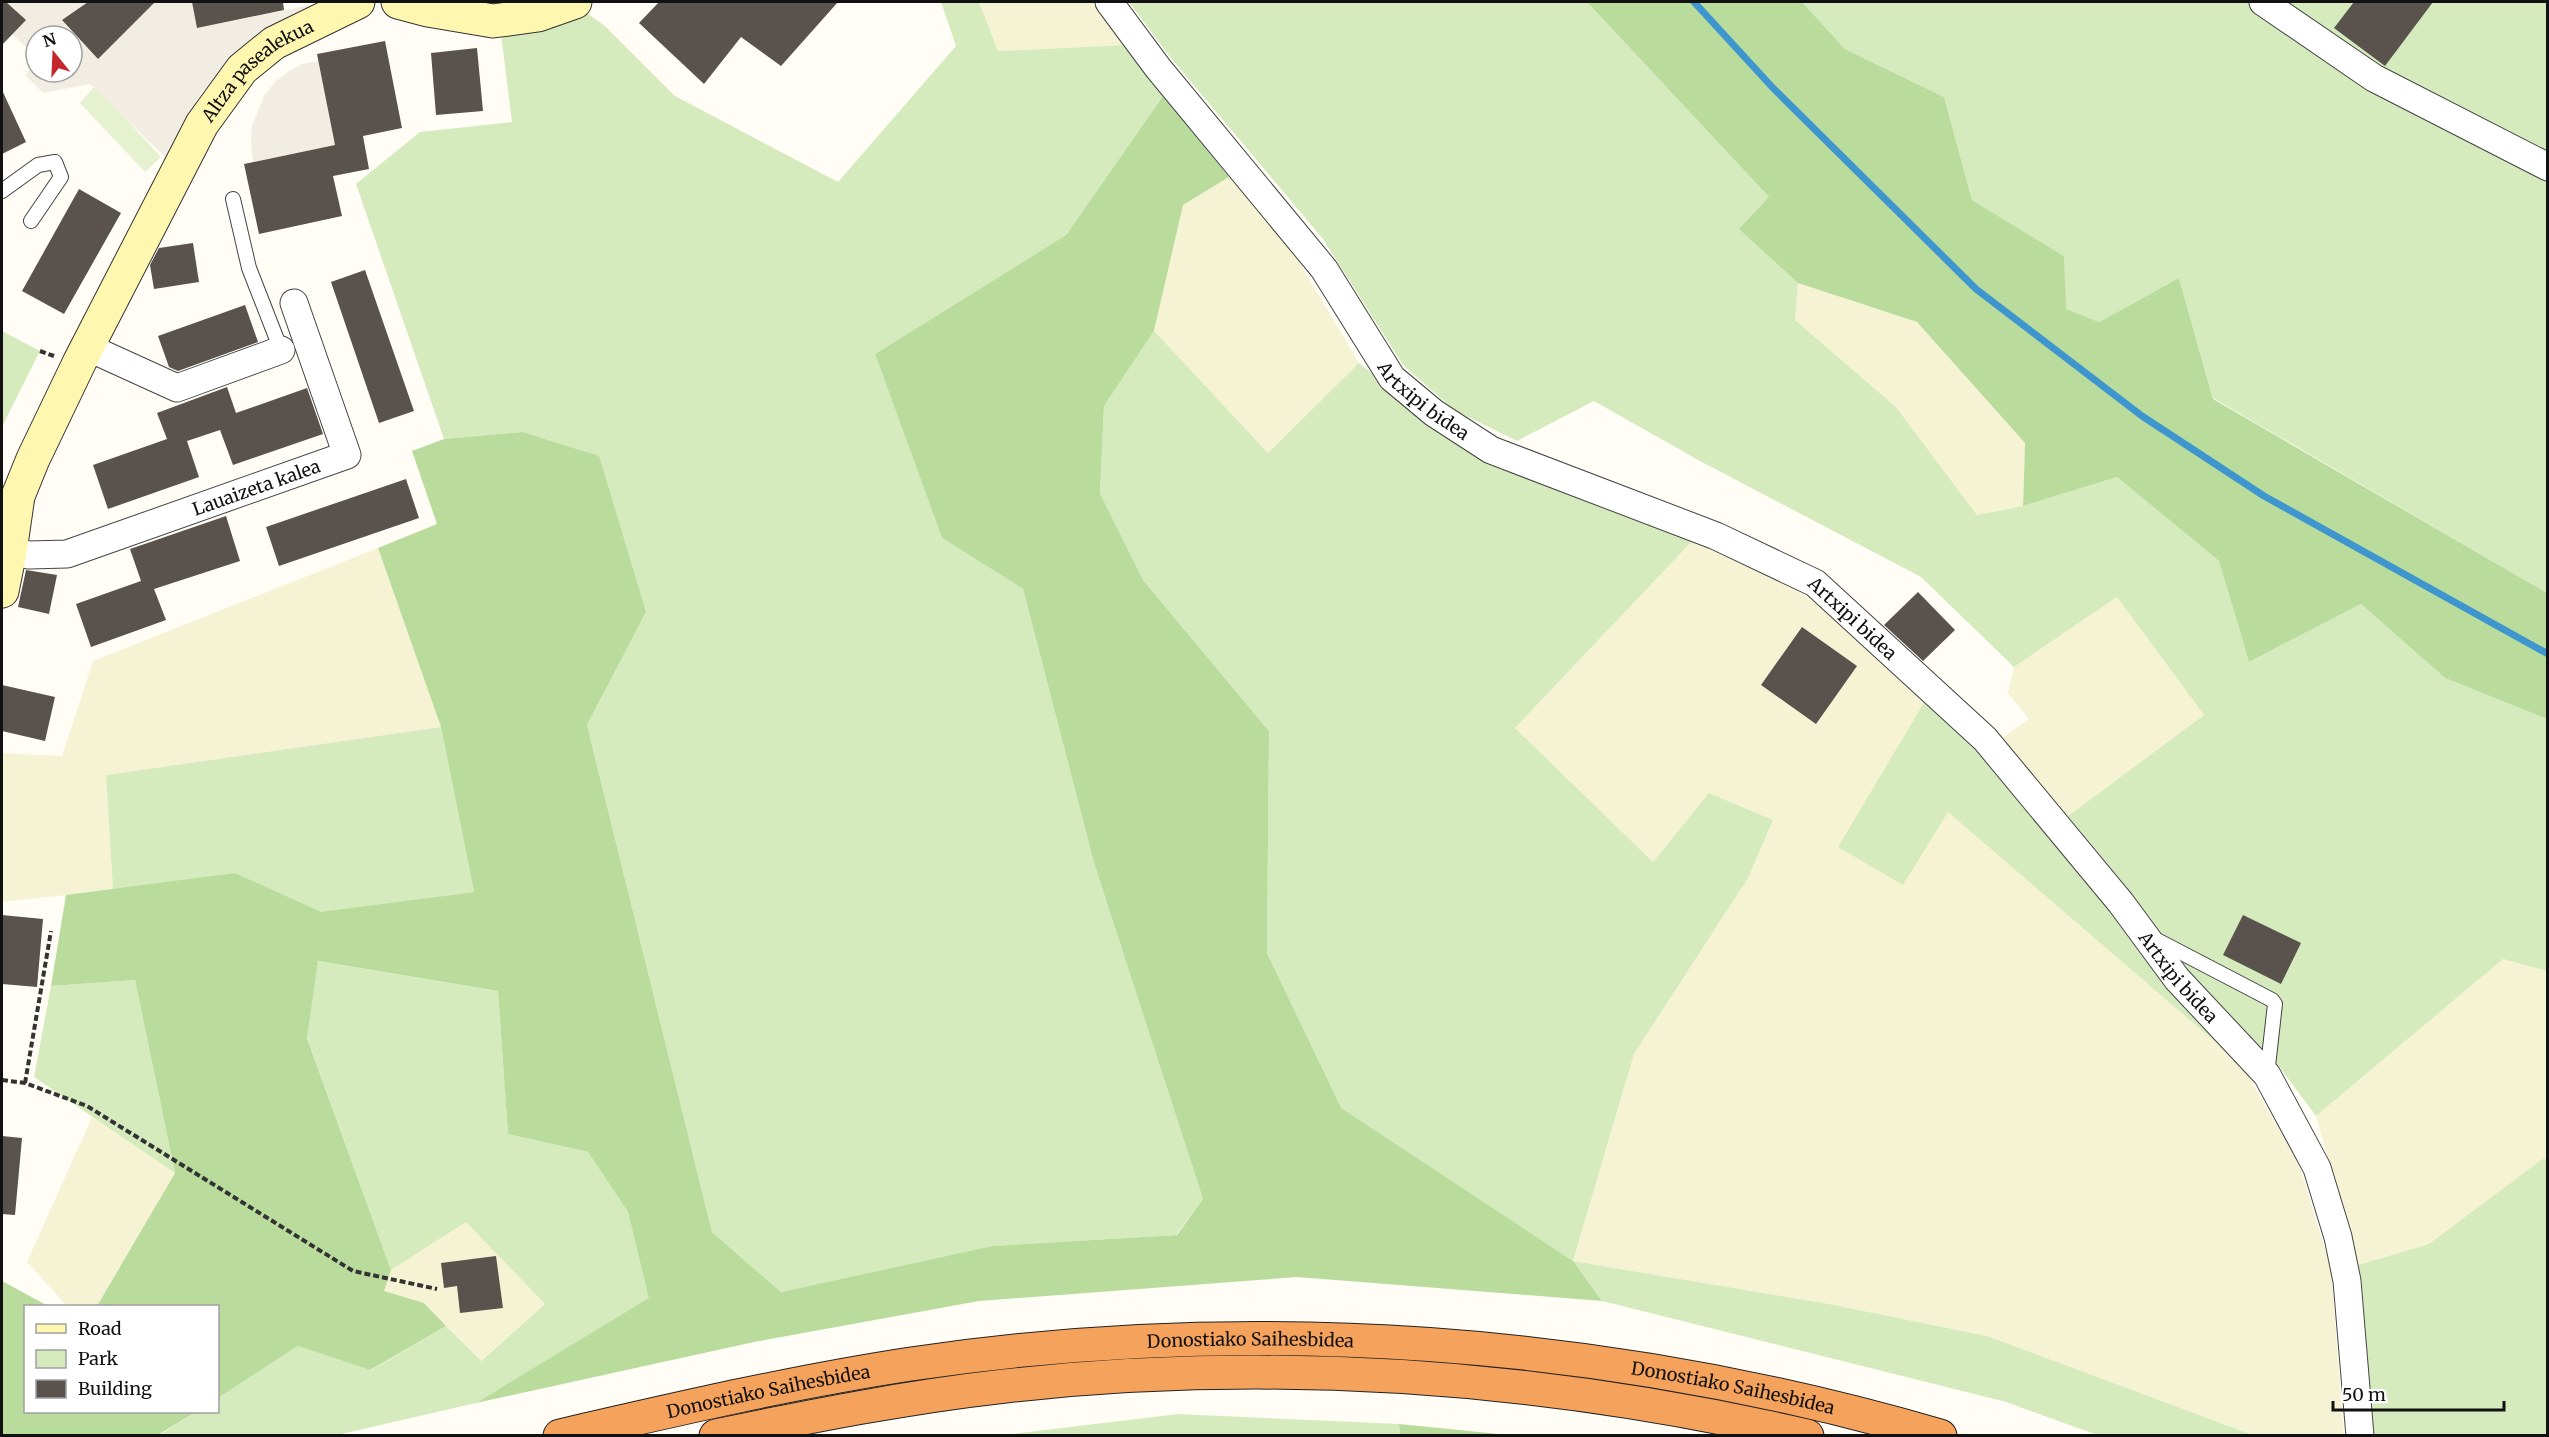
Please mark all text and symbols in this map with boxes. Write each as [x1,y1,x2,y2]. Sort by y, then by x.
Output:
street label: Altza pasealekua [195,14,317,127]
north arrow [24,24,84,84]
text: N [40,28,59,51]
street label: Artxipi bidea [1372,356,1474,445]
street label: Lauaizeta kalea [189,454,323,520]
street label: Artxipi bidea [1803,571,1902,665]
street label: Artxipi bidea [2133,926,2224,1028]
legend [24,1305,219,1413]
text: Road [78,1317,122,1340]
street label: Donostiako Saihesbidea [1146,1327,1355,1353]
text: Park [78,1347,119,1370]
street label: Donostiako Saihesbidea [1629,1356,1837,1419]
street label: Donostiako Saihesbidea [664,1359,872,1423]
scale bar [2333,1374,2504,1412]
text: Building [78,1377,152,1400]
text: 50 m [2342,1383,2386,1406]

